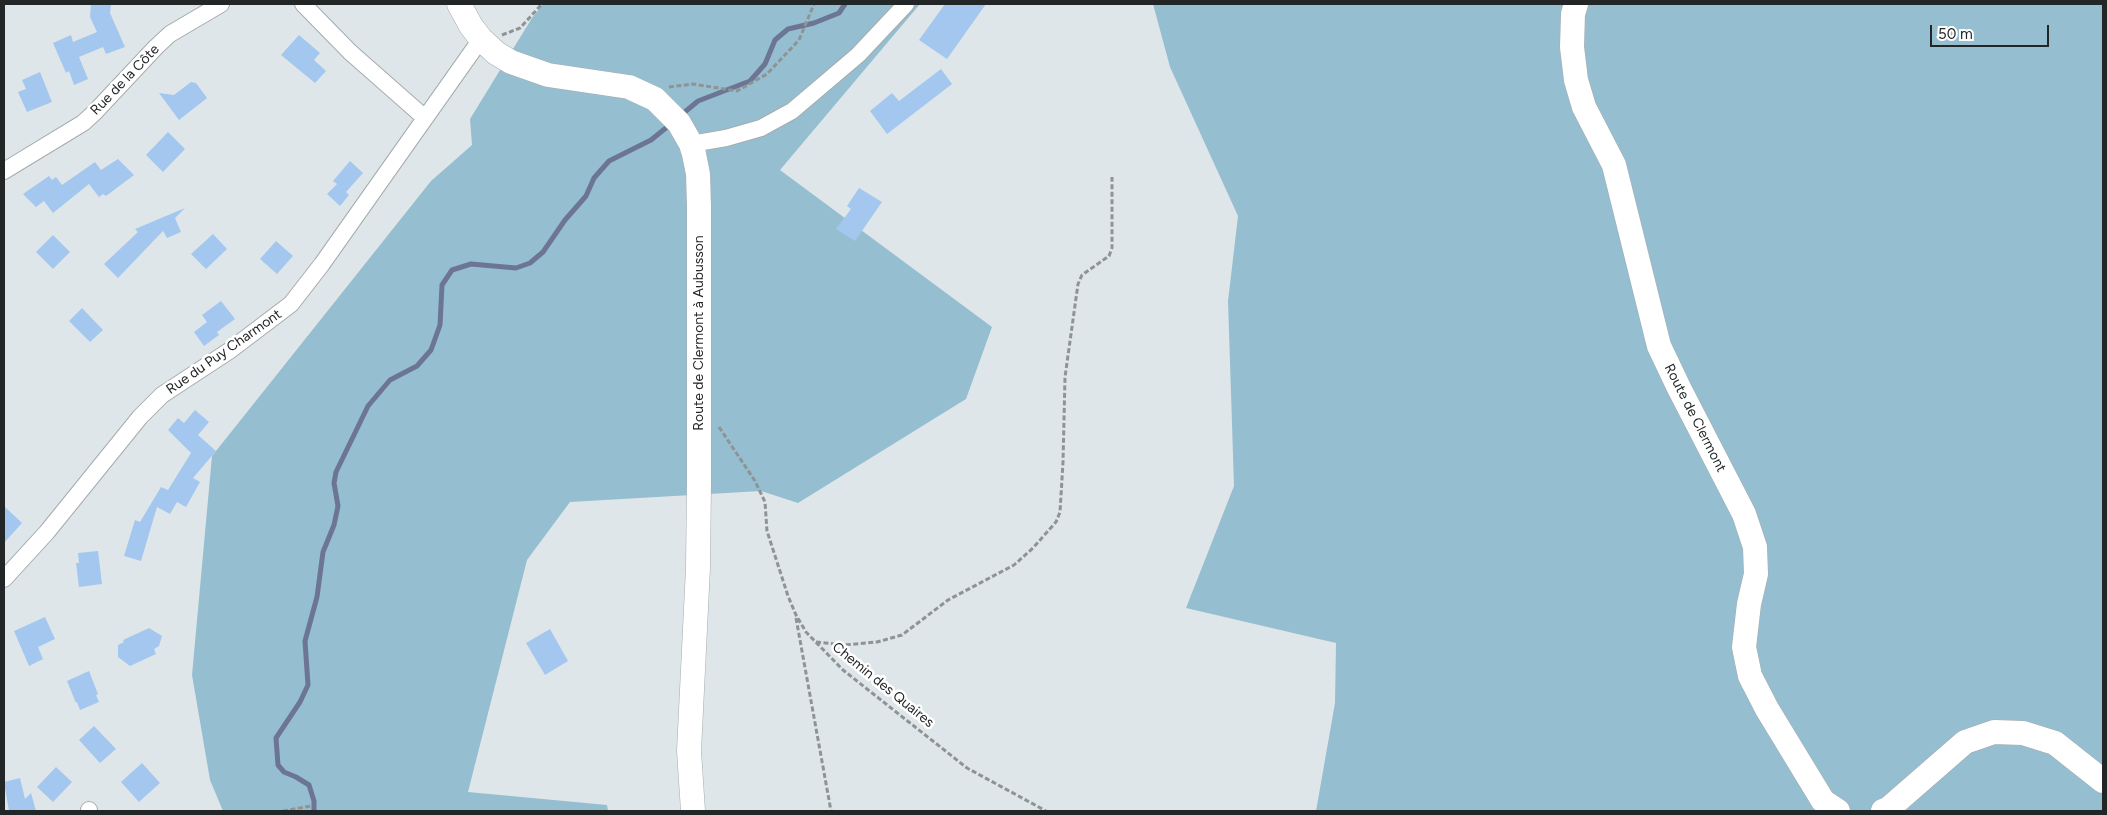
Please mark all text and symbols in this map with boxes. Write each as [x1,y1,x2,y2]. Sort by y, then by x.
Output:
scale bar [1932,15,2051,47]
text: 50 m [1938,25,1973,43]
street label: Rue de la Côte [87,41,163,119]
street label: Route de Clermont à Aubusson [691,235,707,431]
street label: Rue du Puy Charmont [163,306,285,398]
street label: Route de Clermont [1660,361,1730,475]
street label: Chemin des Quaires [829,639,937,731]

